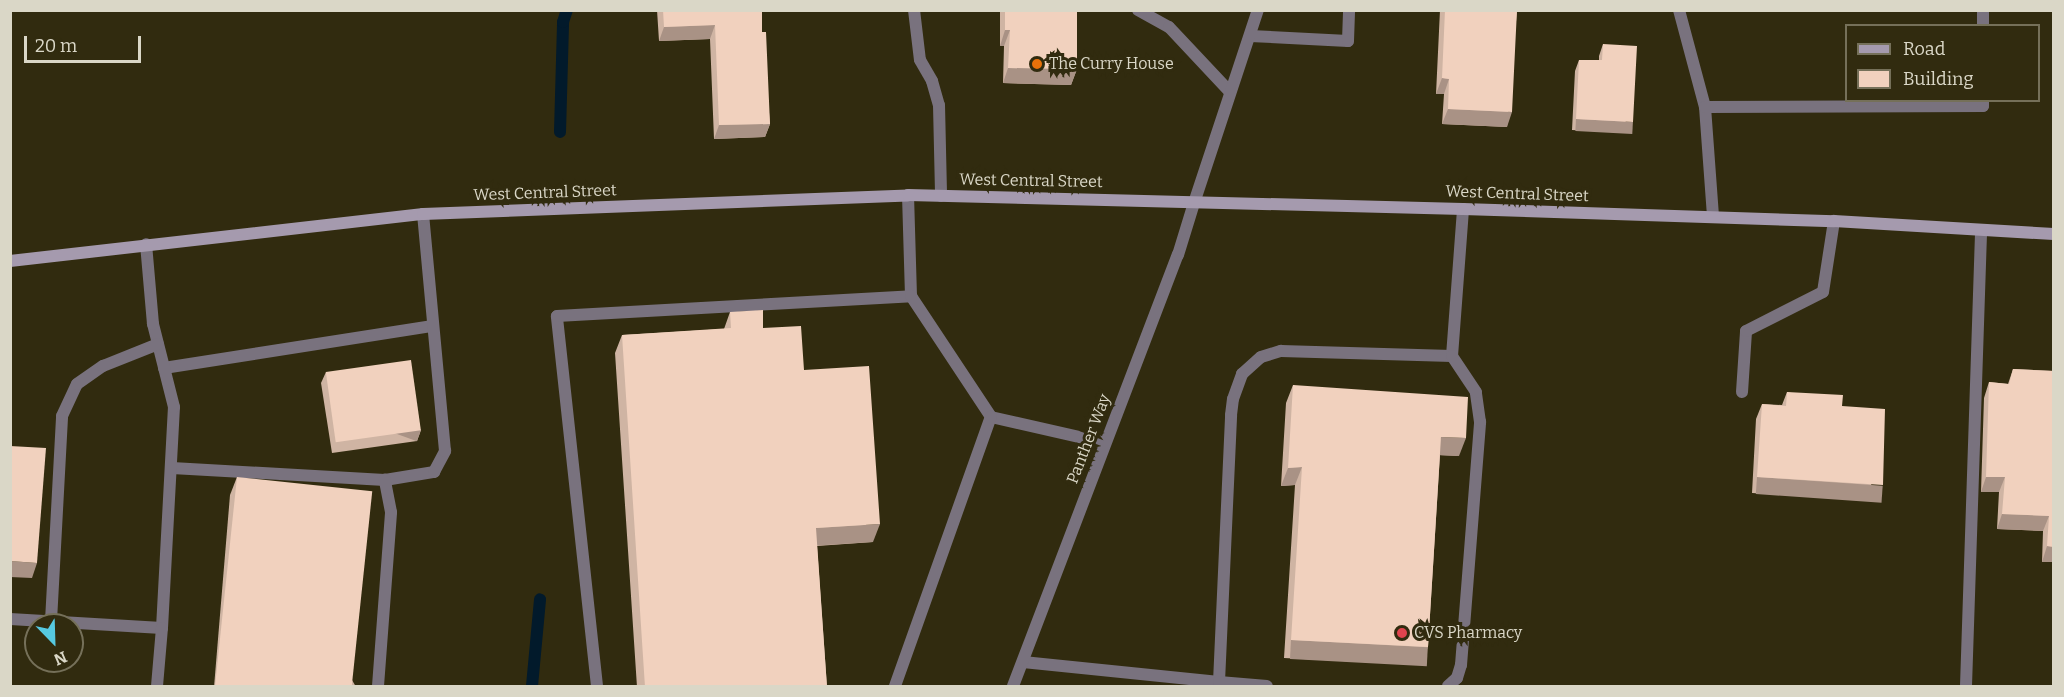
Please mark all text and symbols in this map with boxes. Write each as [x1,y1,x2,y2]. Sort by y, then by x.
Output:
scale bar [27,24,144,62]
legend [1845,24,2040,102]
text: 20 m [35,35,77,57]
text: Road [1903,38,1945,60]
place label: The Curry House [1049,54,1174,74]
marker: The Curry House [1030,57,1044,71]
text: Building [1903,68,1974,90]
street label: West Central Street [959,170,1103,192]
street label: West Central Street [473,181,617,205]
street label: West Central Street [1445,182,1589,206]
street label: Panther Way [1063,391,1115,487]
north arrow [24,613,84,673]
place label: CVS Pharmacy [1414,623,1522,643]
marker: CVS Pharmacy [1395,626,1409,640]
text: N [51,647,70,669]

